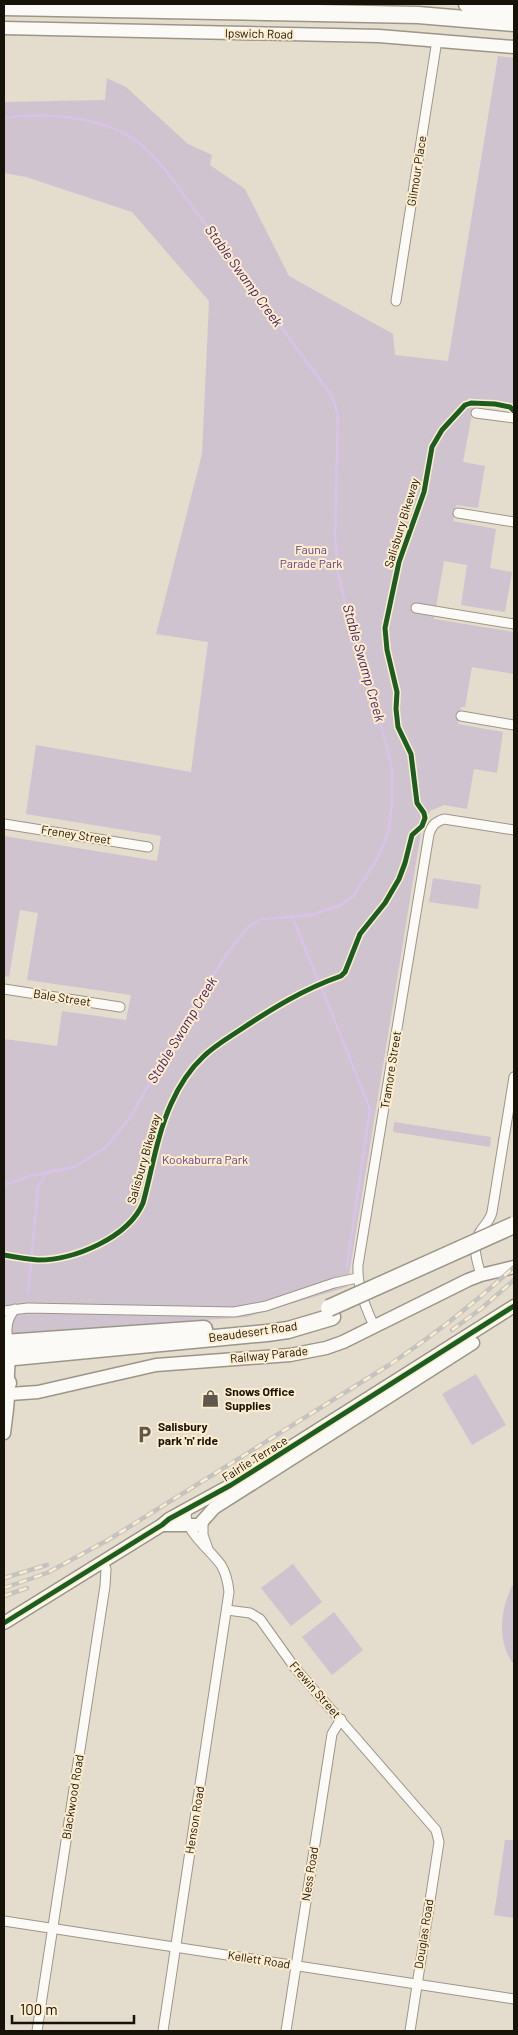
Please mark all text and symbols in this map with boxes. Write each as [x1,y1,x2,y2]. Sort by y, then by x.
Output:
street label: Ipswich Road [225,25,293,41]
street label: Gilmour Place [404,135,429,207]
water label: Stable Swamp Creek [202,222,287,330]
street label: Salisbury Bikeway [381,476,421,569]
park label: Fauna Parade Park [280,542,342,570]
water label: Stable Swamp Creek [340,602,389,724]
street label: Freney Street [40,822,112,846]
water label: Stable Swamp Creek [143,973,220,1086]
street label: Bale Street [32,986,92,1008]
street label: Tramore Street [377,1030,403,1110]
street label: Salisbury Bikeway [123,1112,163,1205]
park label: Kookaburra Park [162,1152,248,1166]
street label: Beaudesert Road [208,1318,298,1344]
street label: Railway Parade [229,1343,309,1365]
place label: Snows Office Supplies [225,1384,295,1412]
shop icon: Snows Office Supplies [201,1389,221,1409]
place label: Salisbury park 'n' ride [158,1419,218,1447]
parking icon: Salisbury park 'n' ride [134,1424,154,1444]
street label: Fairlie Terrace [219,1432,290,1484]
street label: Frewin Street [287,1658,344,1721]
street label: Blackwood Road [58,1753,86,1840]
street label: Henson Road [182,1785,206,1855]
street label: Ness Road [298,1846,320,1902]
street label: Douglas Road [411,1898,435,1970]
street label: Kellett Road [227,1947,291,1971]
scale bar [12,1992,135,2024]
text: 100 m [20,2000,58,2018]

